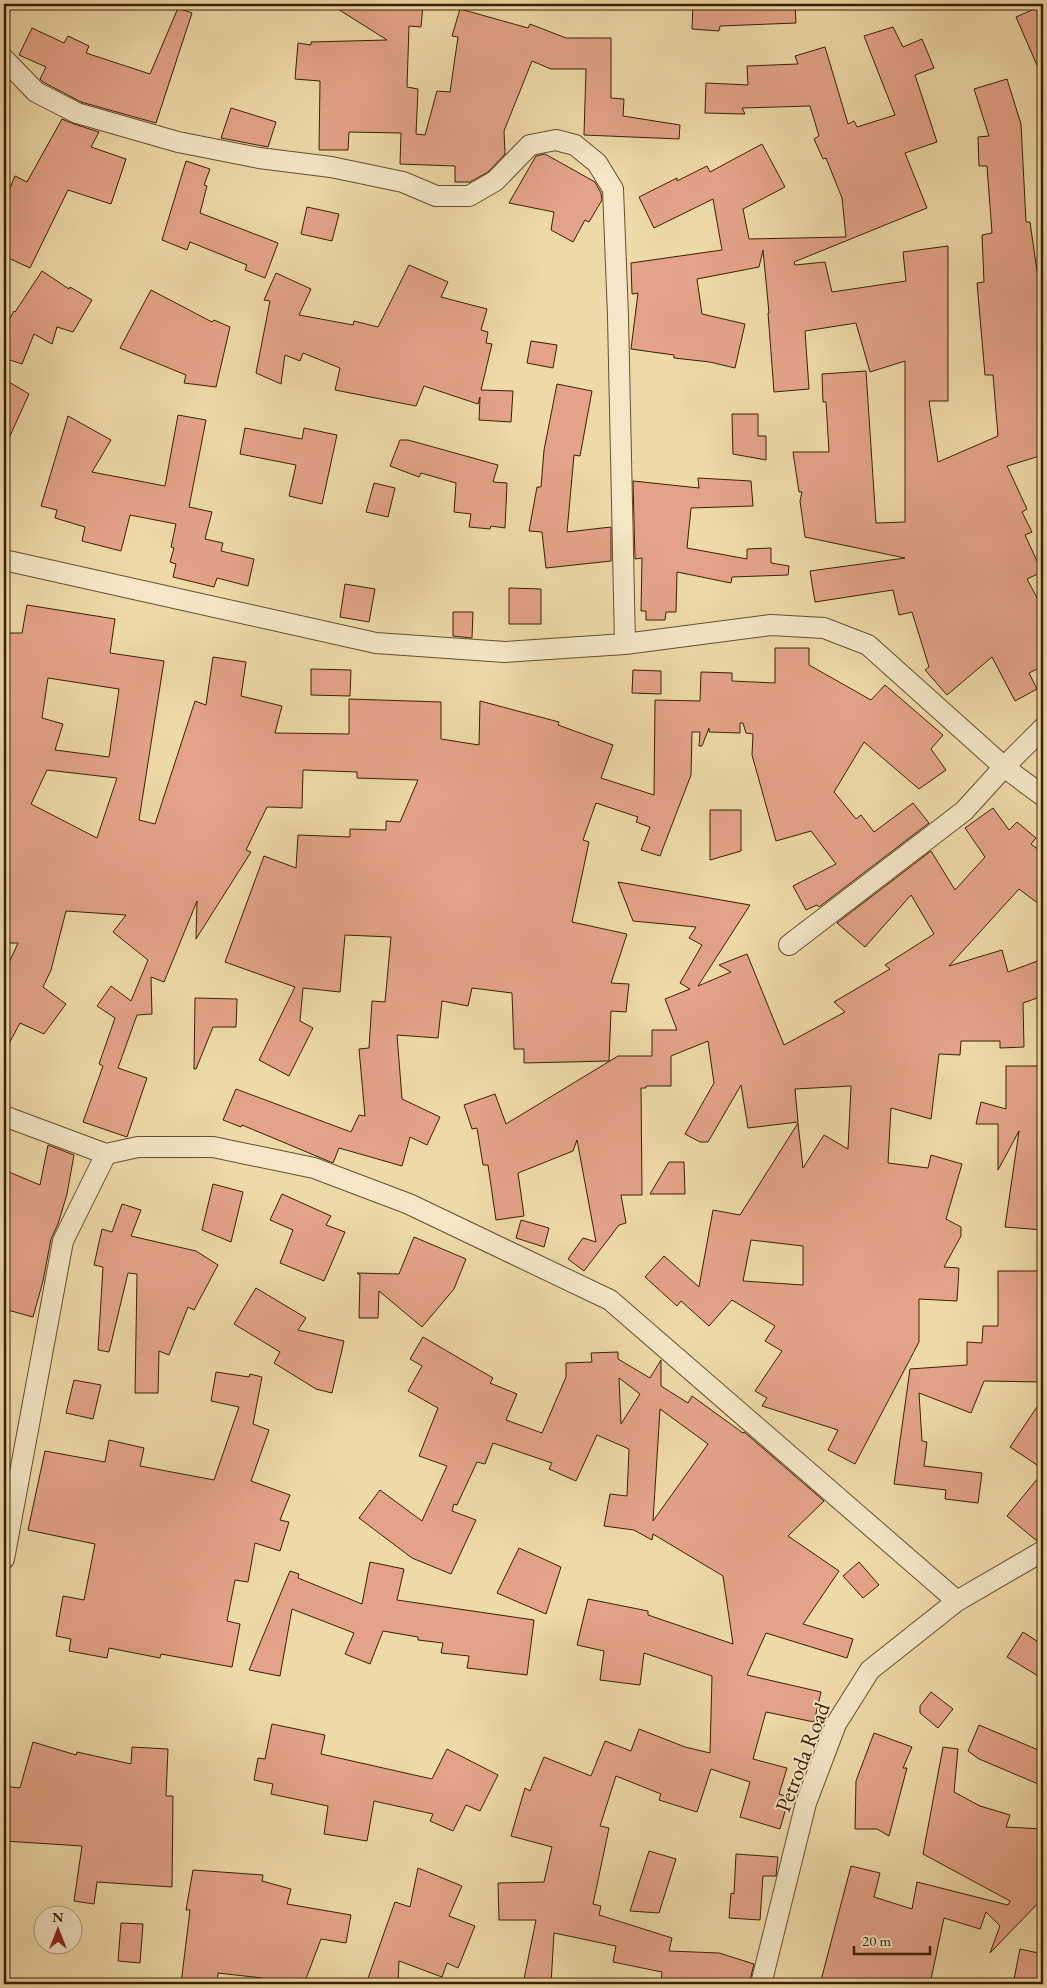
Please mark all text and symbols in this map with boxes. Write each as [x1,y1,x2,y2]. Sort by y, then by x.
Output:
street label: Petroda Road [768,1697,837,1816]
north arrow [32,1906,82,1956]
text: N [52,1908,64,1926]
scale bar [854,1923,931,1955]
text: 20 m [862,1931,891,1950]

